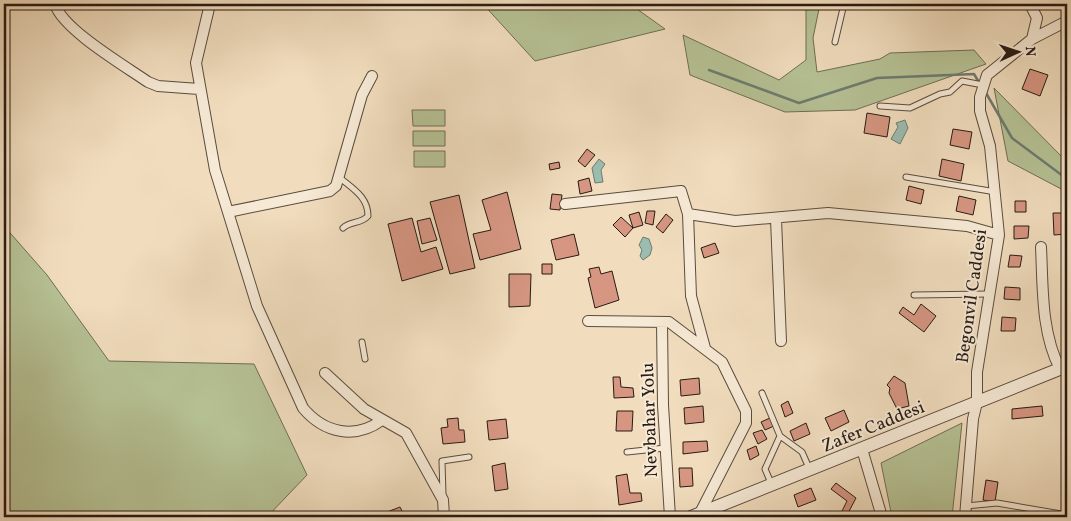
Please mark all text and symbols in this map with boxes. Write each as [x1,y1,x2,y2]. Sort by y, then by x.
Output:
north arrow [994,28,1044,78]
text: N [1020,46,1039,57]
street label: Begonvil Caddesi [951,228,994,365]
street label: Nevbahar Yolu [636,362,665,478]
street label: Zafer Caddesi [818,395,929,459]

